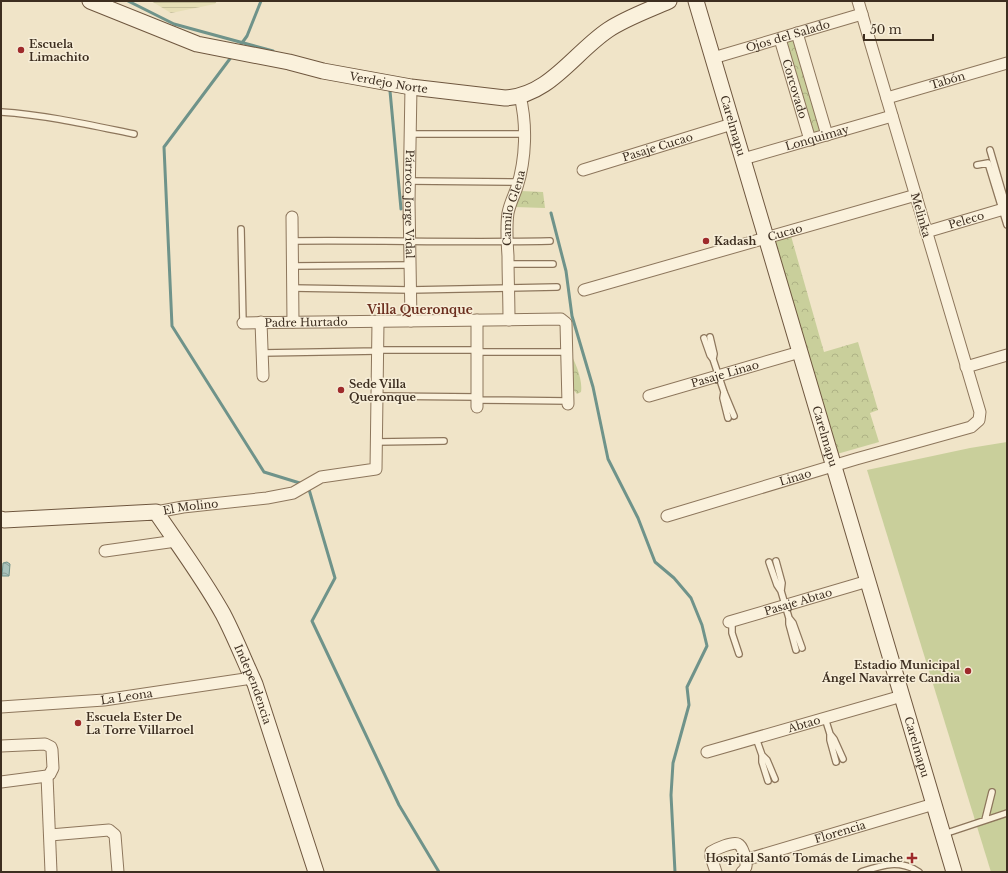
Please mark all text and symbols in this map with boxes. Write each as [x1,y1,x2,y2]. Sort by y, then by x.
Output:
scale bar [864,16,933,42]
street label: Ojos del Salado [744,17,832,55]
text: 50 m [870,22,902,37]
place label: Escuela Limachito [29,37,89,64]
marker: Escuela Limachito [16,45,26,55]
street label: Corcovado [779,57,810,120]
street label: Verdejo Norte [348,69,429,96]
street label: Tabón [928,69,967,92]
street label: Carelmapu [717,94,749,158]
street label: Lonquimay [783,122,851,154]
street label: Pasaje Cucao [621,130,694,164]
street label: Párroco Jorge Vidal [402,149,417,259]
street label: Camilo Glena [500,168,528,246]
street label: Melinka [908,191,934,240]
street label: Peleco [947,208,986,232]
street label: Cucao [766,221,804,244]
place label: Kadash [714,234,756,248]
marker: Kadash [701,236,711,246]
district label: Villa Queronque [366,302,473,317]
street label: Padre Hurtado [264,315,348,330]
street label: Pasaje Linao [689,357,760,390]
place label: Sede Villa Queronque [349,377,417,404]
marker: Sede Villa Queronque [336,385,346,395]
street label: Carelmapu [809,404,841,469]
street label: Linao [778,466,813,489]
street label: El Molino [162,496,219,518]
street label: Pasaje Abtao [762,585,834,618]
street label: Independencia [231,642,275,727]
place label: Estadio Municipal Ángel Navarrete Candia [821,658,961,685]
marker: Estadio Municipal Ángel Navarrete Candia [963,666,973,676]
street label: La Leona [100,686,154,707]
place label: Escuela Ester De La Torre Villarroel [86,710,194,737]
street label: Abtao [785,713,822,736]
street label: Carelmapu [901,715,933,780]
marker: Escuela Ester De La Torre Villarroel [73,718,83,728]
street label: Florencia [813,817,868,846]
place label: Hospital Santo Tomás de Limache [706,851,904,865]
marker: Hospital Santo Tomás de Limache [906,852,918,864]

